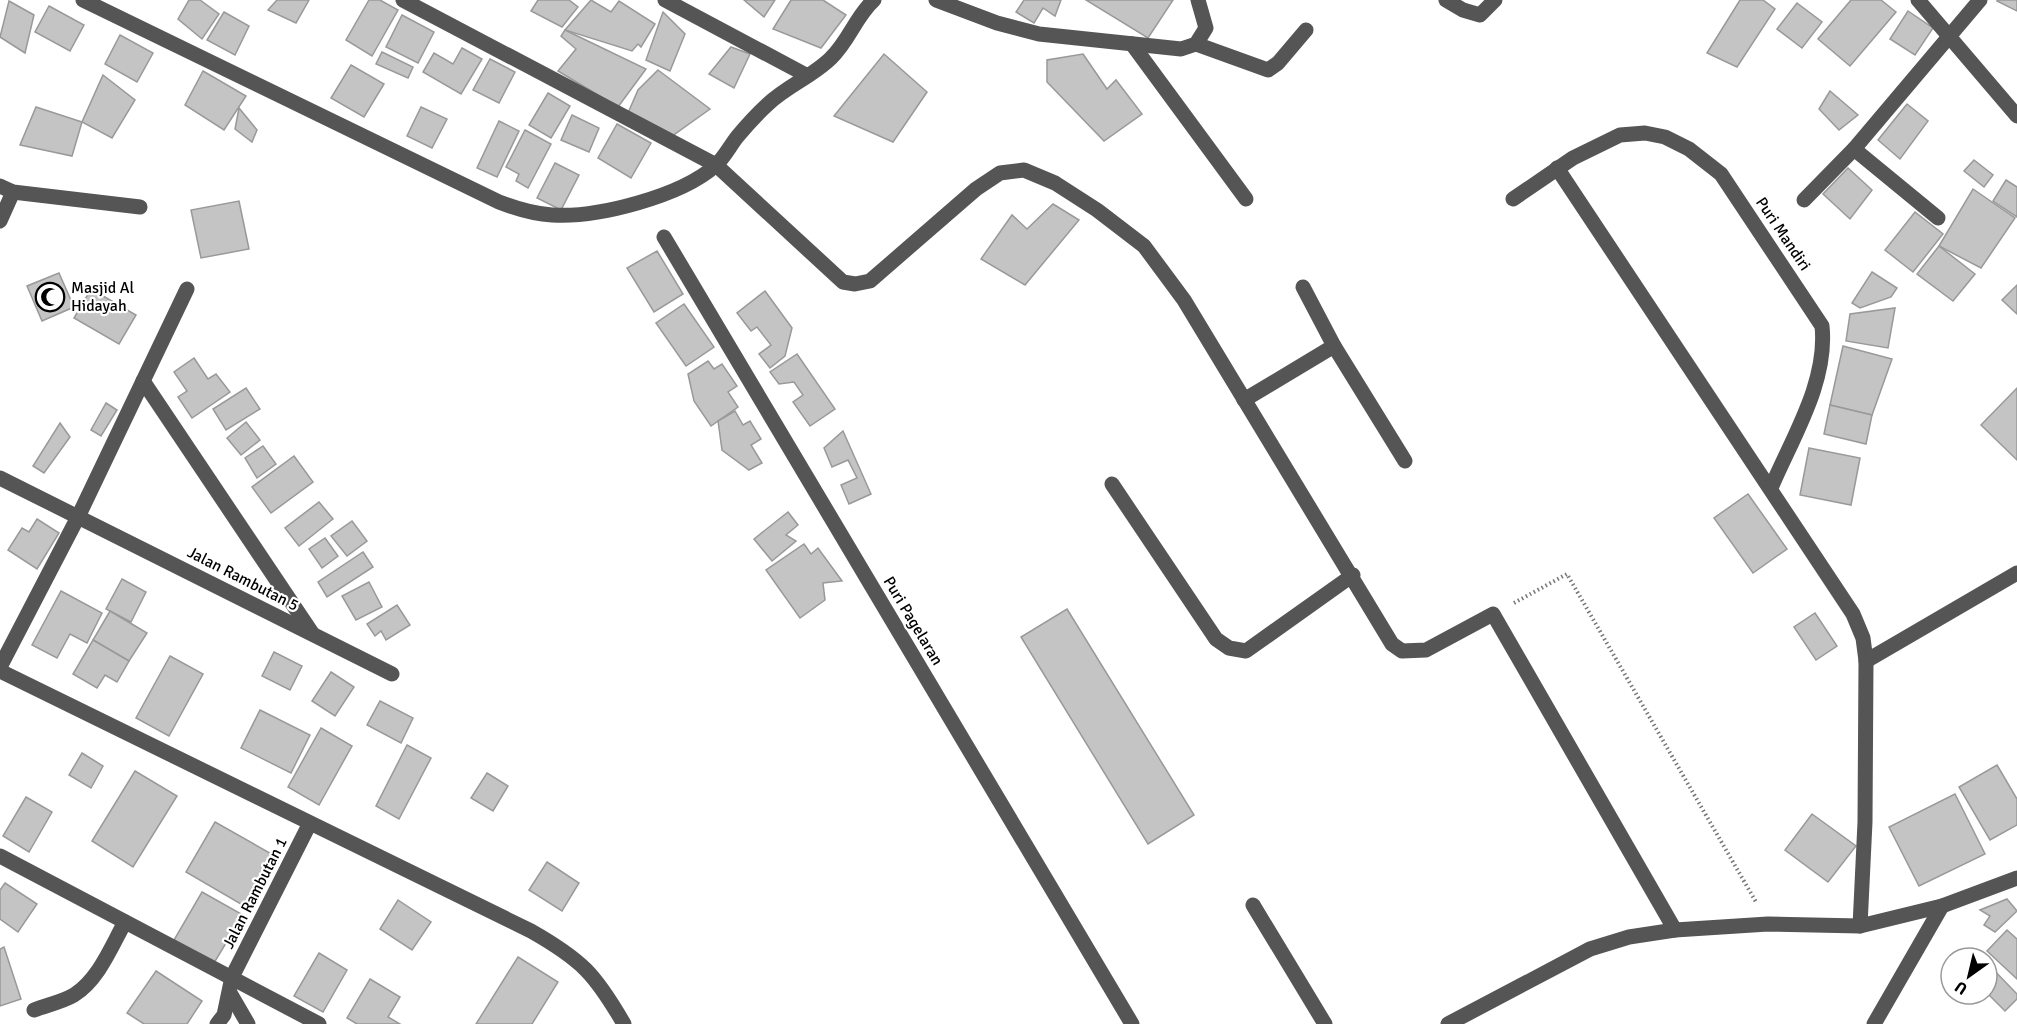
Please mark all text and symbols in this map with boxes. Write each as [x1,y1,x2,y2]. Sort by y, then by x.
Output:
street label: Puri Mandiri [1751,193,1815,275]
place label: Masjid Al Hidayah [71,278,134,316]
mosque icon: Masjid Al Hidayah [34,281,66,313]
street label: Jalan Rambutan 5 [184,542,302,616]
street label: Puri Pagelaran [879,573,947,669]
street label: Jalan Rambutan 1 [218,834,292,952]
north arrow [1939,946,1999,1006]
text: U [1951,976,1971,999]

